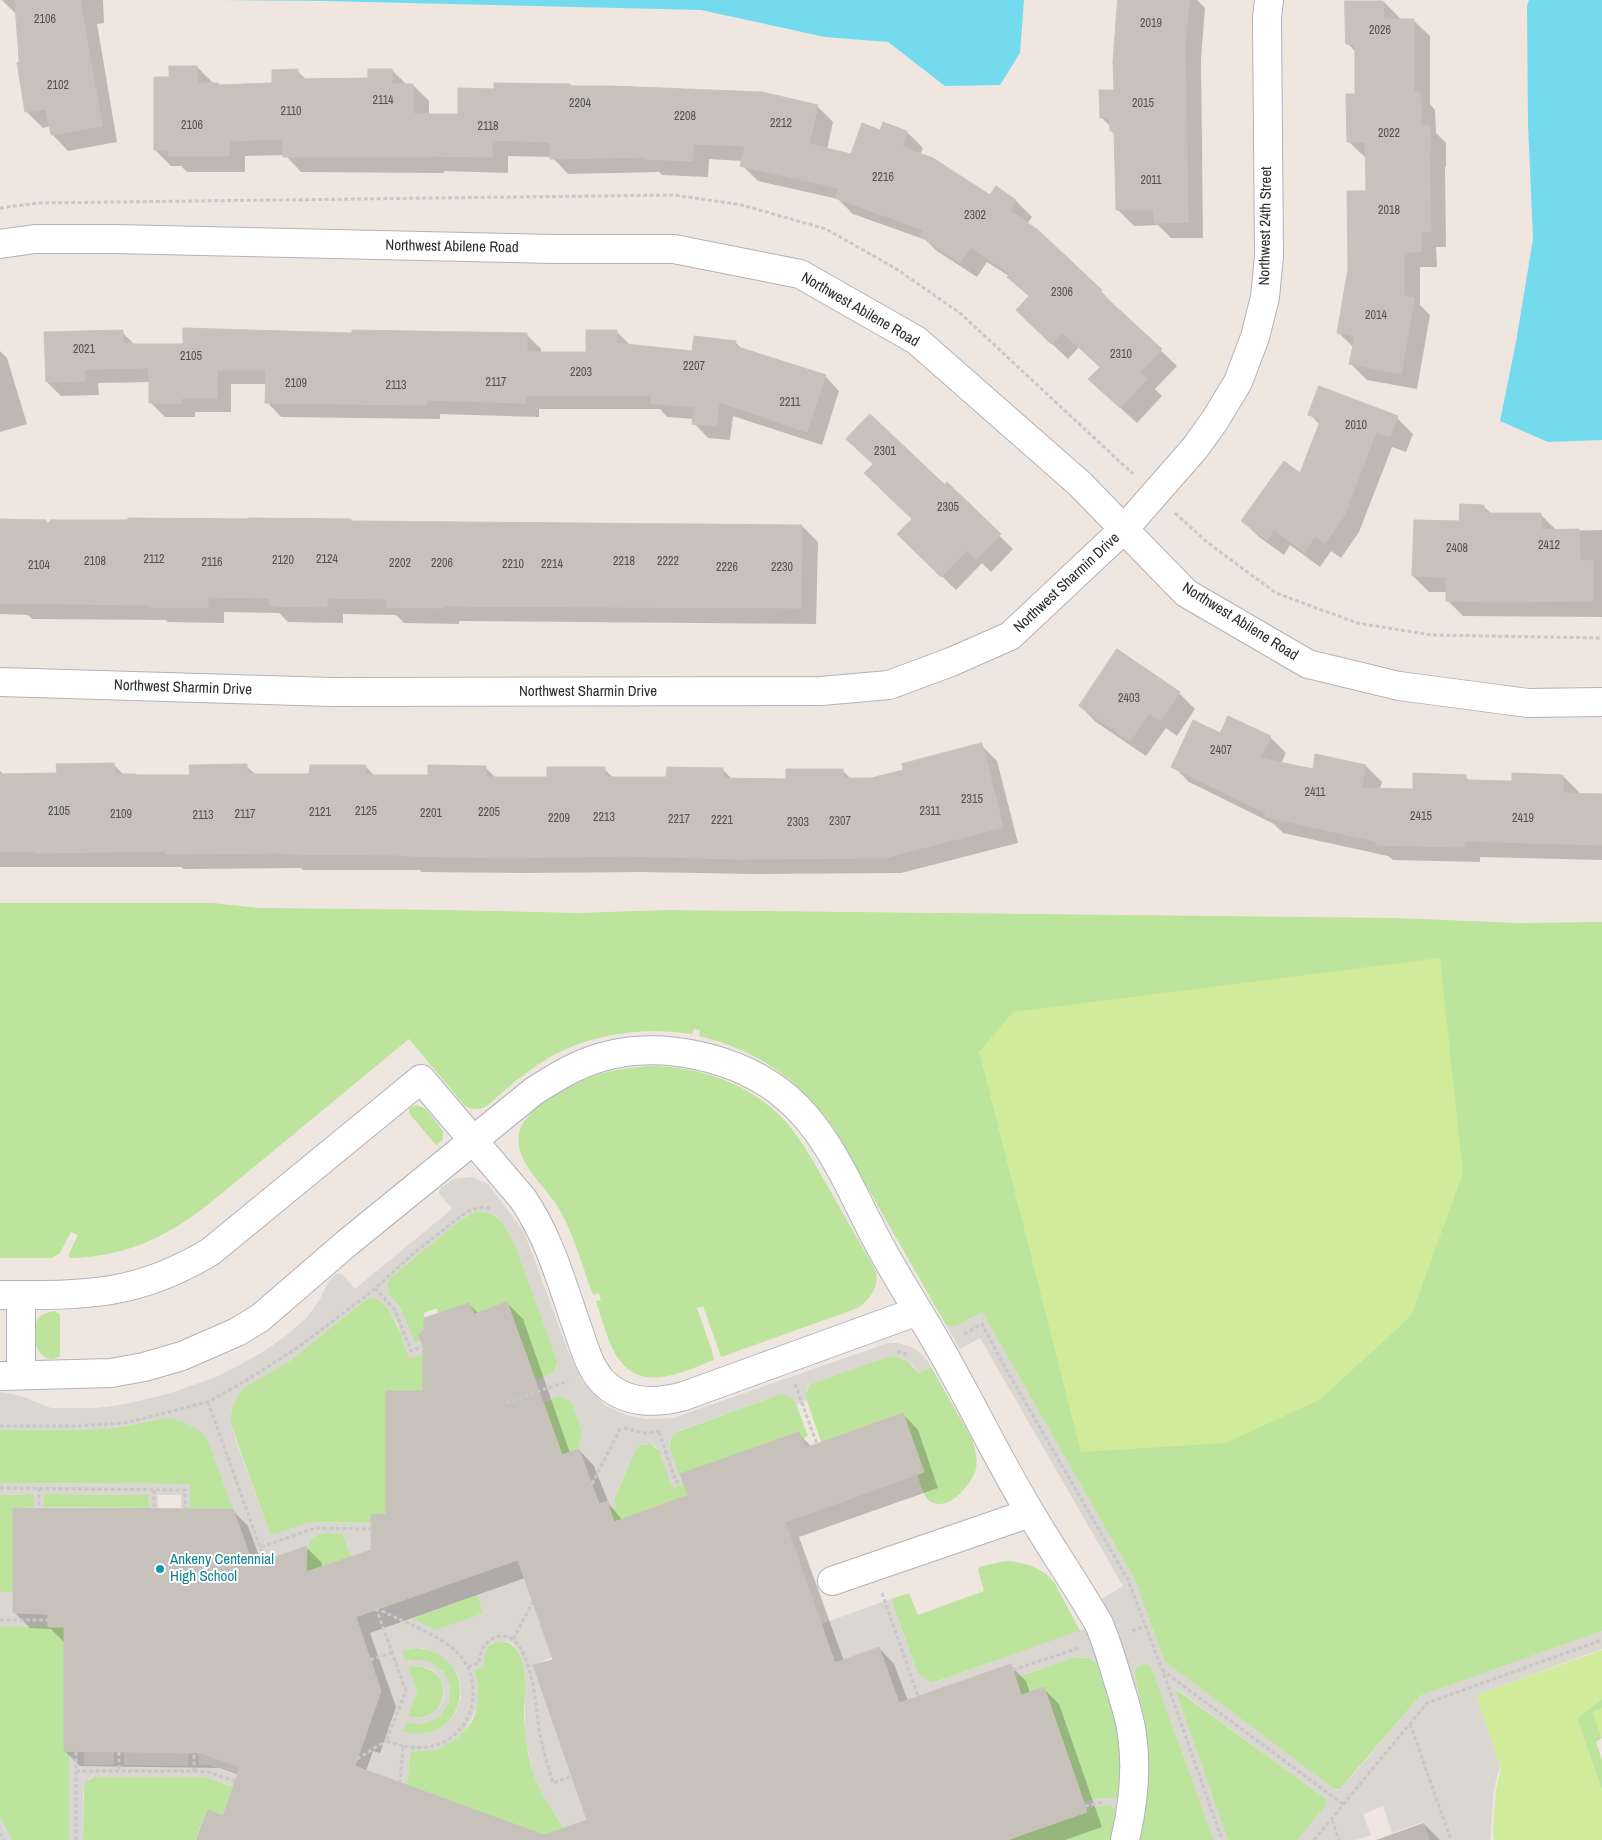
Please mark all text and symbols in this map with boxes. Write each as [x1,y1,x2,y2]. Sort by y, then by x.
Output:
house number: 2106 [34,13,56,27]
house number: 2019 [1140,17,1162,31]
house number: 2026 [1369,24,1391,38]
house number: 2102 [47,79,69,93]
house number: 2114 [372,94,394,108]
house number: 2204 [569,97,591,111]
house number: 2015 [1132,97,1154,111]
house number: 2110 [280,105,302,119]
house number: 2208 [674,110,696,124]
house number: 2212 [770,117,792,131]
house number: 2106 [181,119,203,133]
house number: 2118 [477,120,499,134]
house number: 2022 [1378,127,1400,141]
street label: Northwest 24th Street [1256,166,1276,286]
house number: 2216 [872,171,894,185]
house number: 2011 [1140,174,1162,188]
house number: 2018 [1378,204,1400,218]
house number: 2302 [964,209,986,223]
street label: Northwest Abilene Road [385,237,519,257]
street label: Northwest Abilene Road [798,269,922,351]
house number: 2306 [1051,286,1073,300]
house number: 2014 [1365,309,1387,323]
house number: 2021 [73,343,95,357]
house number: 2310 [1110,348,1132,362]
house number: 2105 [180,350,202,364]
house number: 2207 [683,360,705,374]
house number: 2203 [570,366,592,380]
house number: 2117 [485,376,507,390]
house number: 2109 [285,377,307,391]
house number: 2113 [385,379,407,393]
house number: 2211 [779,396,801,410]
house number: 2010 [1345,419,1367,433]
house number: 2301 [874,445,896,459]
house number: 2305 [937,501,959,515]
street label: Northwest Sharmin Drive [1010,529,1124,637]
house number: 2412 [1538,539,1560,553]
house number: 2408 [1446,542,1468,556]
house number: 2112 [143,553,165,567]
house number: 2124 [316,553,338,567]
house number: 2120 [272,554,294,568]
house number: 2108 [84,555,106,569]
house number: 2218 [613,555,635,569]
house number: 2222 [657,555,679,569]
house number: 2116 [201,556,223,570]
house number: 2202 [389,557,411,571]
house number: 2206 [431,557,453,571]
house number: 2210 [502,558,524,572]
house number: 2214 [541,558,563,572]
house number: 2104 [28,559,50,573]
house number: 2226 [716,561,738,575]
house number: 2230 [771,561,793,575]
street label: Northwest Abilene Road [1179,579,1301,665]
street label: Northwest Sharmin Drive [114,677,252,699]
street label: Northwest Sharmin Drive [519,683,657,701]
house number: 2403 [1118,692,1140,706]
house number: 2407 [1210,744,1232,758]
house number: 2411 [1304,786,1326,800]
house number: 2315 [961,793,983,807]
house number: 2105 [48,805,70,819]
house number: 2125 [355,805,377,819]
house number: 2311 [919,805,941,819]
house number: 2121 [309,806,331,820]
house number: 2205 [478,806,500,820]
house number: 2201 [420,807,442,821]
house number: 2109 [110,808,132,822]
house number: 2117 [234,808,256,822]
house number: 2113 [192,809,214,823]
house number: 2415 [1410,810,1432,824]
house number: 2213 [593,811,615,825]
house number: 2209 [548,812,570,826]
house number: 2419 [1512,812,1534,826]
house number: 2217 [668,813,690,827]
house number: 2221 [711,814,733,828]
house number: 2307 [829,815,851,829]
house number: 2303 [787,816,809,830]
place label: Ankeny Centennial High School [170,1551,274,1586]
marker: Ankeny Centennial High School [154,1563,166,1575]

